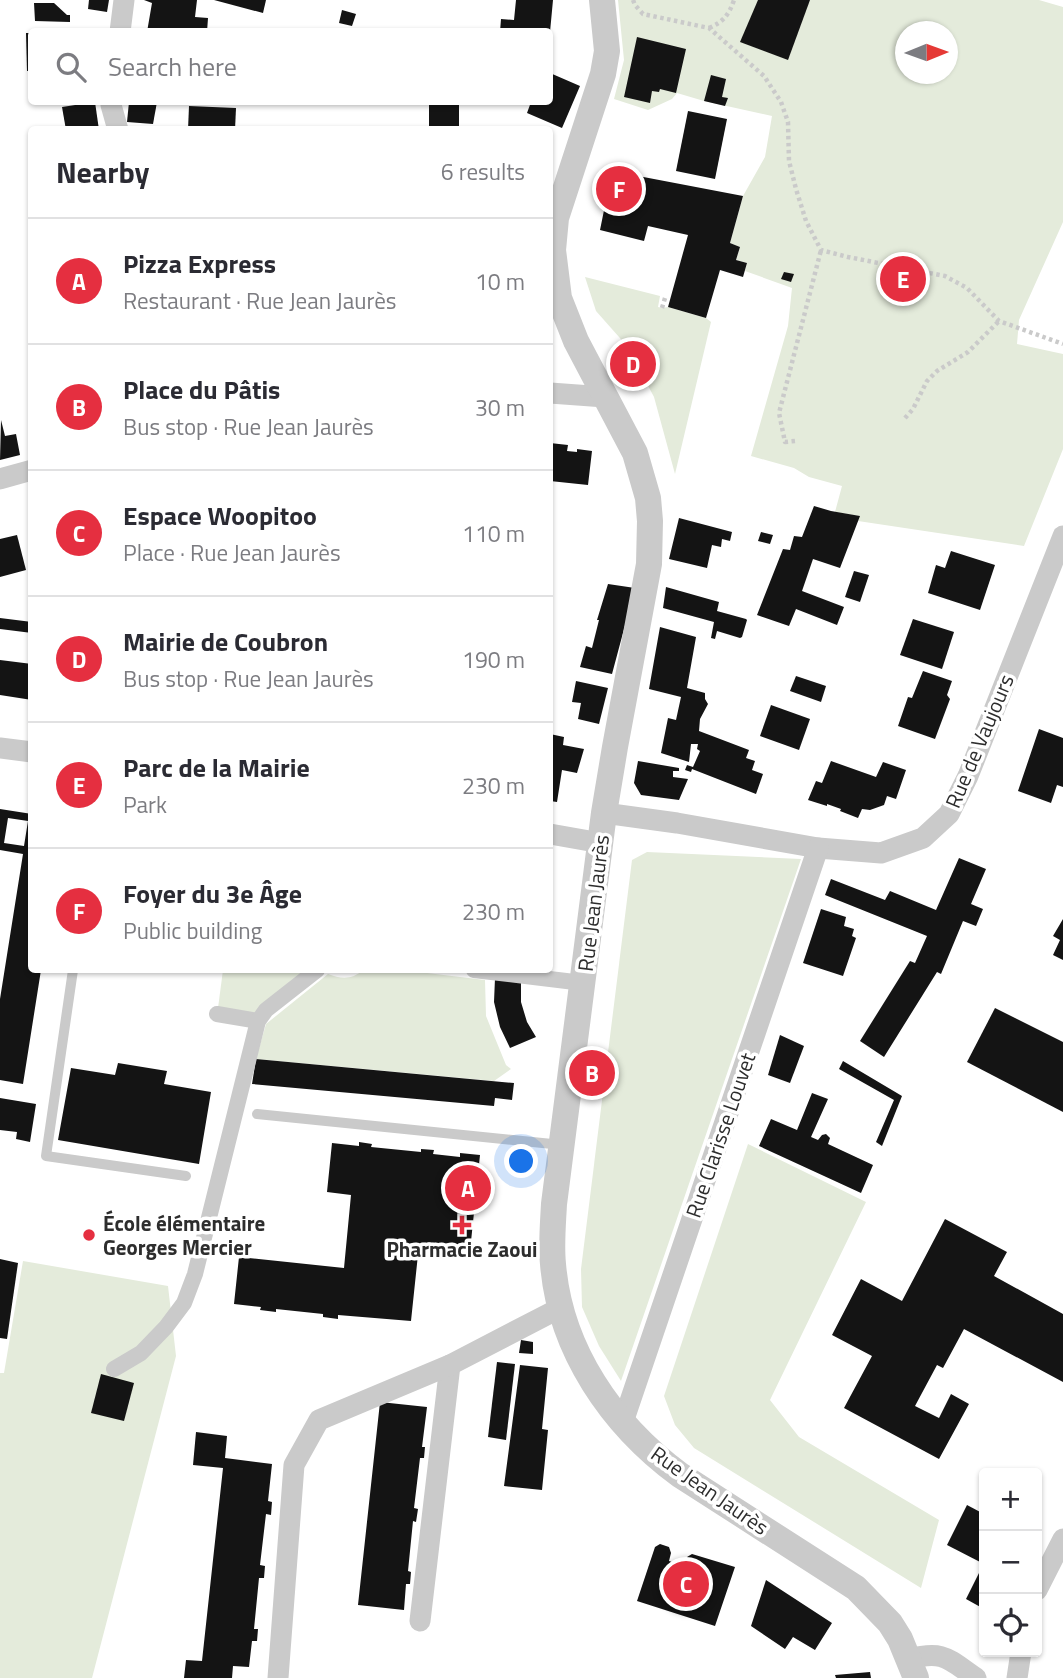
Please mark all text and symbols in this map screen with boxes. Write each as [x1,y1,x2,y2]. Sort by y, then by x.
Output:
north arrow [895,21,958,84]
search box [28,28,553,105]
text: Search here [108,47,237,86]
icon: search [52,48,90,86]
text: Nearby [56,149,149,195]
text: 6 results [441,154,525,189]
pin: F [596,163,642,215]
text: Pizza Express [123,244,276,283]
pin: E [880,253,926,305]
text: A [72,264,86,299]
text: 10 m [475,264,525,299]
text: Restaurant · Rue Jean Jaurès [123,283,397,318]
pin: D [610,338,656,390]
text: Place du Pâtis [123,370,280,409]
text: B [72,390,86,425]
text: 30 m [475,390,525,425]
text: Bus stop · Rue Jean Jaurès [123,409,374,444]
text: Espace Woopitoo [123,496,317,535]
text: C [73,516,85,551]
text: 110 m [462,516,525,551]
text: Place · Rue Jean Jaurès [123,535,341,570]
text: Mairie de Coubron [123,622,328,661]
text: D [72,642,86,677]
text: 190 m [462,642,525,677]
text: Bus stop · Rue Jean Jaurès [123,661,374,696]
street label: Rue de Vaujours [936,669,1022,813]
text: Parc de la Mairie [123,748,310,787]
text: E [73,768,85,803]
text: 230 m [462,768,525,803]
text: Park [123,787,167,822]
street label: Rue Jean Jaurès [569,833,617,973]
text: Foyer du 3e Âge [123,874,302,913]
text: F [73,894,85,929]
text: 230 m [462,894,525,929]
text: Public building [123,913,262,948]
pin: B [569,1047,615,1099]
street label: Rue Clarisse Louvet [677,1048,763,1222]
your location [504,1144,538,1178]
pin: A [445,1162,491,1214]
place label: École élémentaire Georges Mercier [103,1207,265,1263]
marker: Pharmacie Zaoui [454,1217,470,1233]
marker: École élémentaire Georges Mercier [81,1227,97,1243]
place label: Pharmacie Zaoui [386,1233,538,1265]
street label: Rue Jean Jaurès [645,1437,775,1543]
map controls [979,1468,1042,1657]
button: + [979,1468,1042,1531]
button: − [979,1531,1042,1594]
pin: C [663,1558,709,1610]
button: locate [979,1594,1042,1657]

